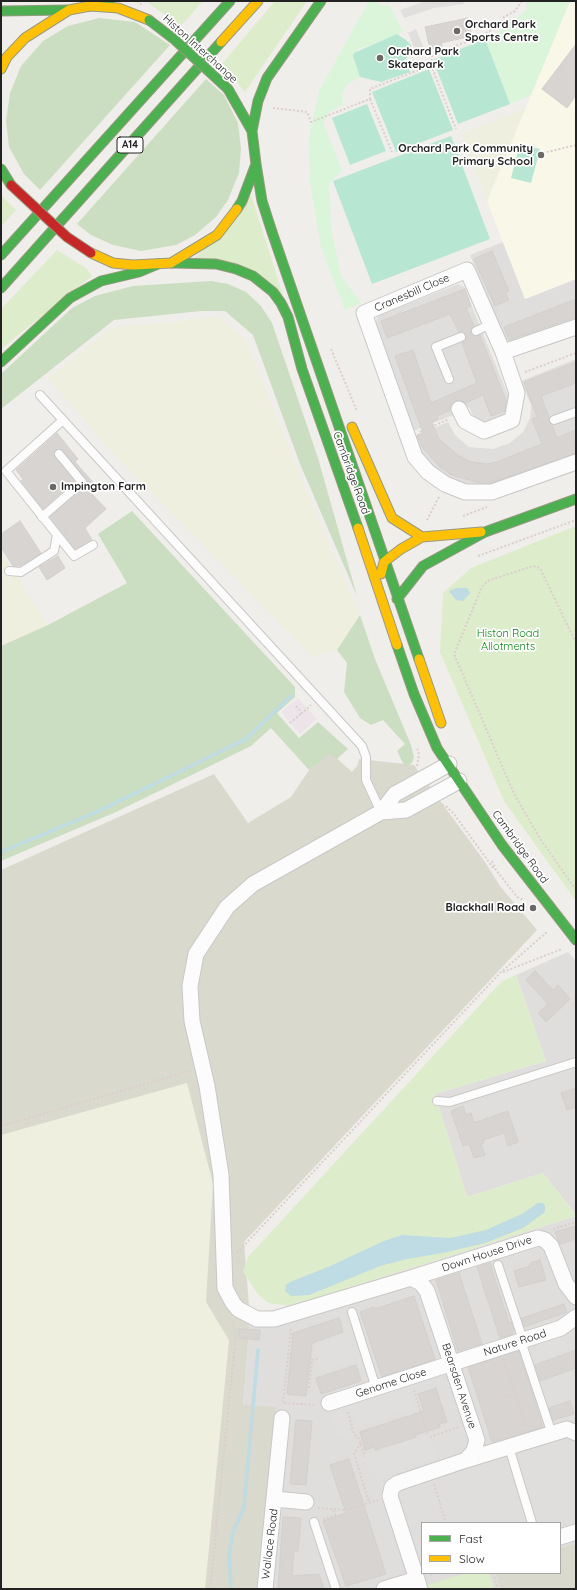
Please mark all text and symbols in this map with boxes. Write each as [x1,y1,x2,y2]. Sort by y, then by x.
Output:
street label: Histon Interchange [160,12,240,86]
place label: Orchard Park Sports Centre [465,18,539,44]
marker: Orchard Park Sports Centre [452,26,462,36]
place label: Orchard Park Skatepark [388,45,459,71]
marker: Orchard Park Skatepark [375,53,385,63]
road number: A14 [117,137,143,153]
place label: Orchard Park Community Primary School [398,142,533,168]
marker: Orchard Park Community Primary School [536,150,546,160]
street label: Cranesbill Close [372,271,452,315]
street label: Cambridge Road [330,430,372,516]
place label: Impington Farm [61,480,146,494]
marker: Impington Farm [48,482,58,492]
park label: Histon Road Allotments [477,627,539,653]
street label: Cambridge Road [489,808,551,886]
place label: Blackhall Road [445,901,525,915]
marker: Blackhall Road [528,903,538,913]
street label: Down House Drive [440,1233,534,1275]
street label: Nature Road [482,1327,548,1359]
street label: Bearsden Avenue [439,1341,479,1431]
street label: Genome Close [354,1365,428,1401]
street label: Wallace Road [259,1508,281,1580]
legend [421,1522,561,1574]
text: Fast [459,1531,483,1546]
text: Slow [459,1551,485,1566]

